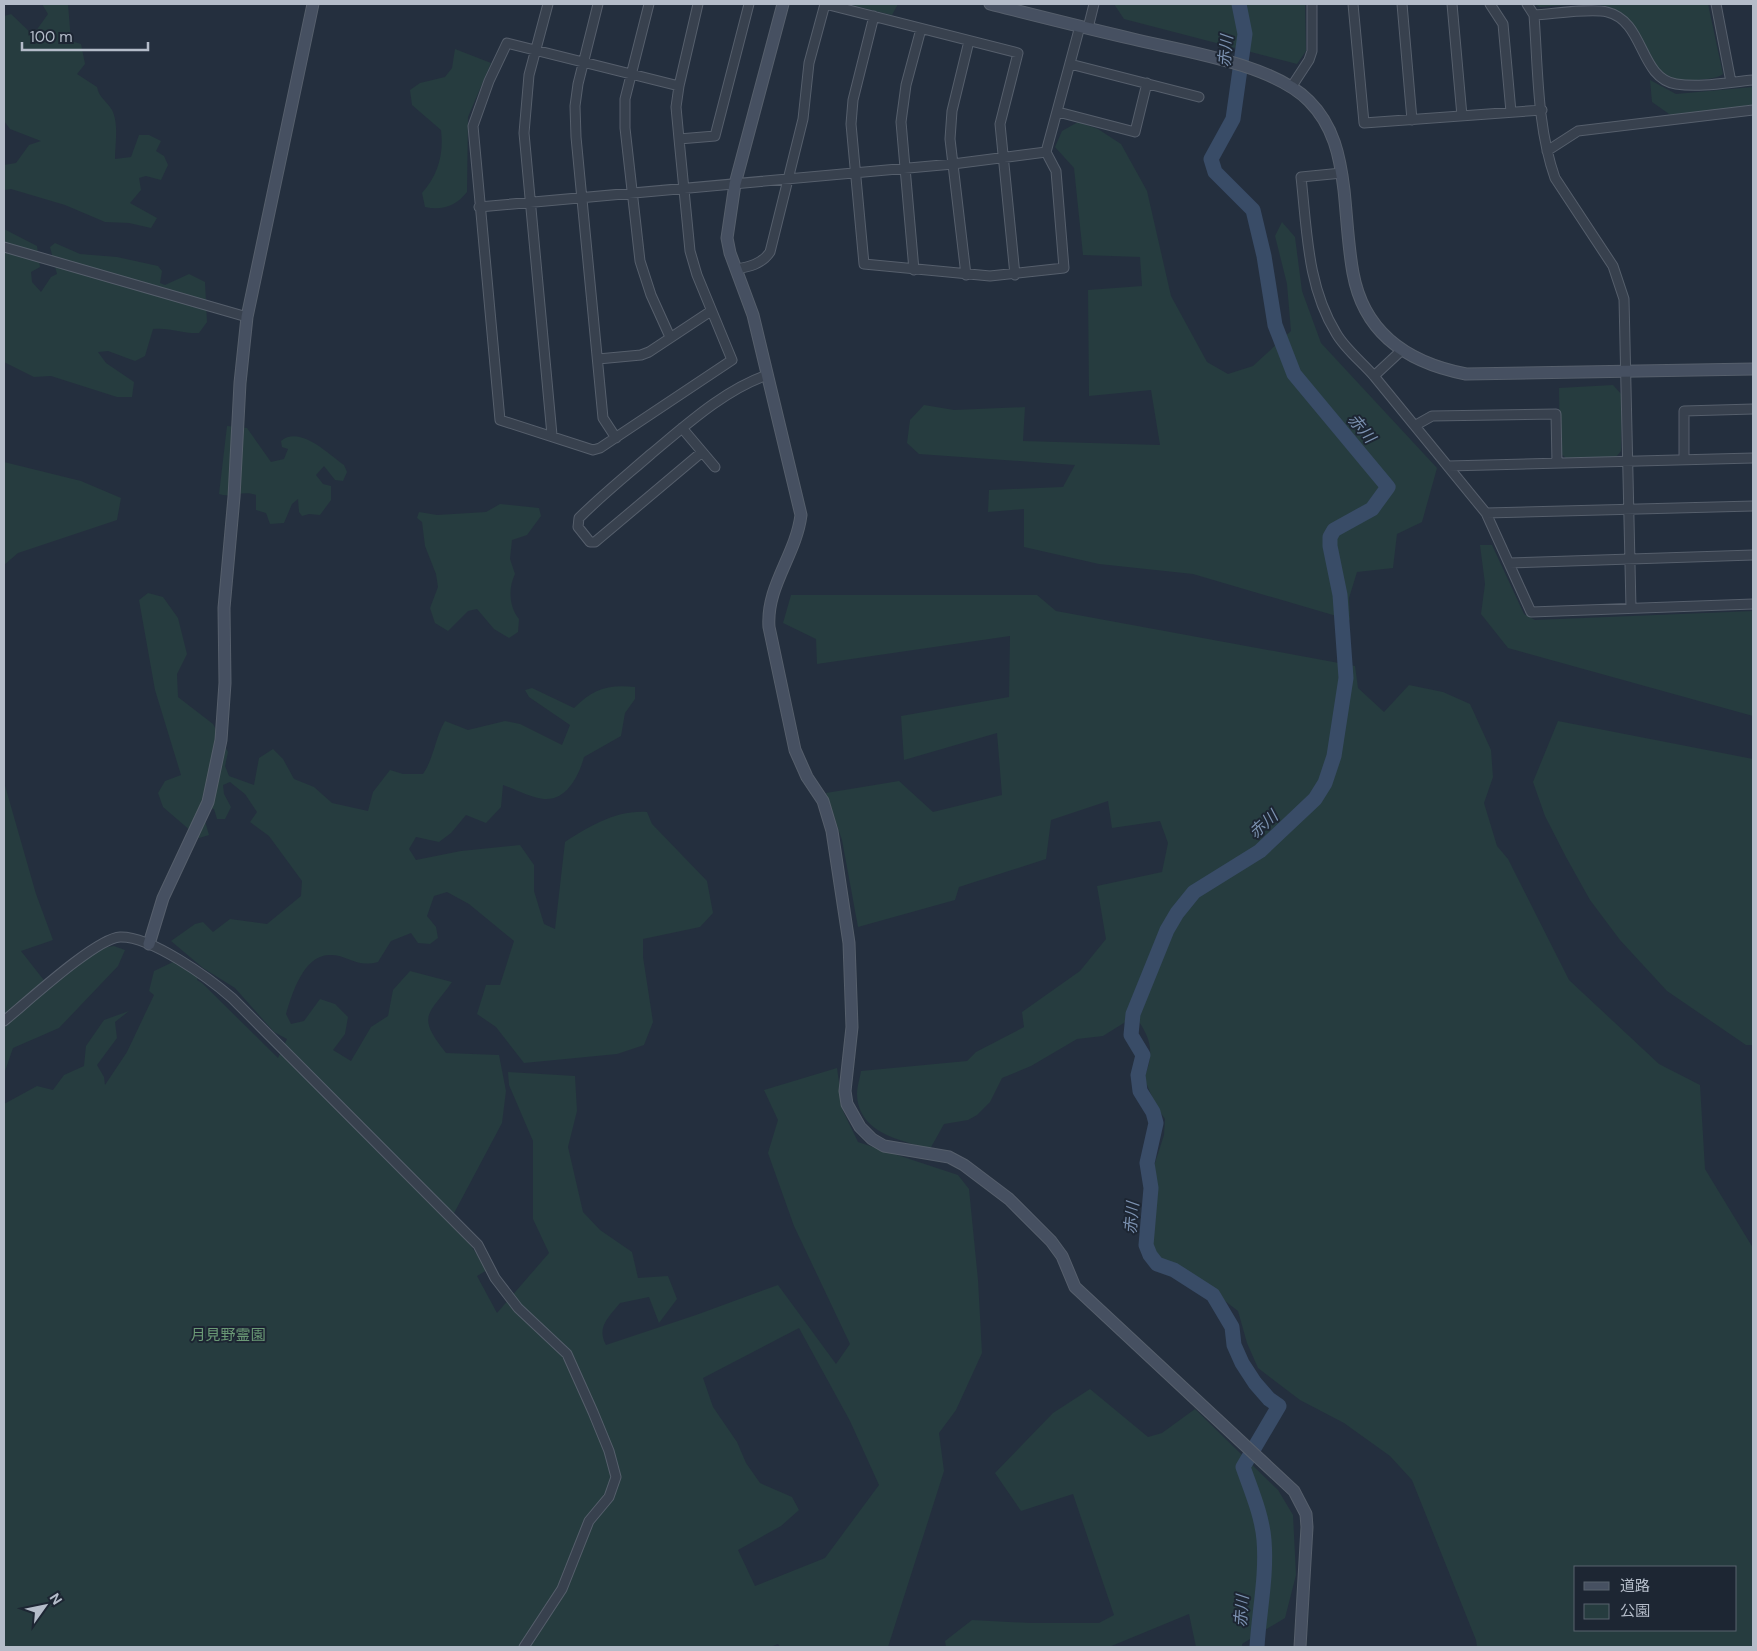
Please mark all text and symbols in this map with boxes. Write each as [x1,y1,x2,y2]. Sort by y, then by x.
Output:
scale bar [22,20,149,52]
text: 100 m [30,27,73,47]
water label: 赤川 [1214,32,1238,68]
water label: 赤川 [1343,409,1381,449]
water label: 赤川 [1244,805,1284,843]
water label: 赤川 [1120,1199,1144,1235]
park label: 月見野霊園 [190,1325,266,1345]
legend [1574,1566,1737,1631]
text: 道路 [1620,1576,1650,1596]
north arrow [20,1581,70,1631]
text: N [46,1590,66,1608]
water label: 赤川 [1230,1592,1253,1628]
text: 公園 [1620,1601,1650,1621]

